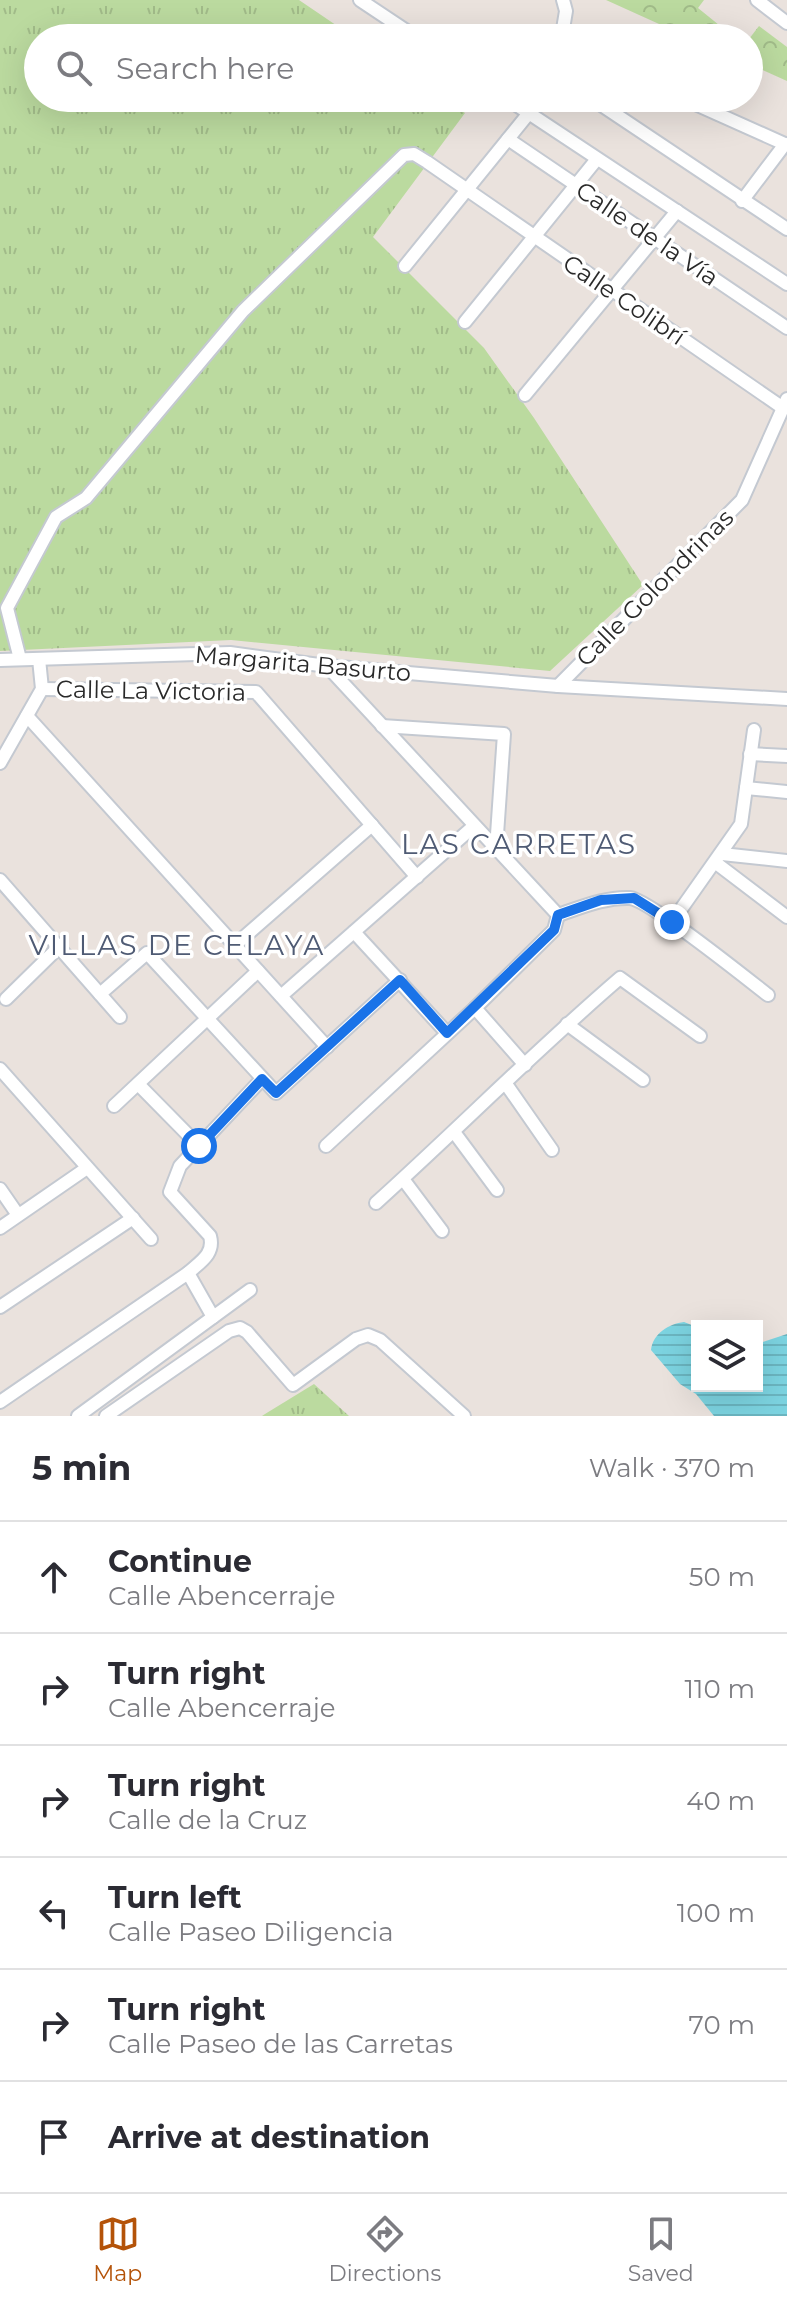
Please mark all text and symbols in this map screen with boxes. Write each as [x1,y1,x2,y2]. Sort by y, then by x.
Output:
search box [24,24,763,112]
icon: search [52,46,96,90]
text: Search here [116,50,294,87]
street label: Calle de la Vía [571,175,724,292]
street label: Calle Colibrí [558,248,692,352]
street label: Calle Golondrinas [570,503,739,672]
street label: Margarita Basurto [194,640,412,687]
street label: Calle La Victoria [56,674,246,707]
district label: LAS CARRETAS [401,827,637,861]
route end [654,904,690,940]
district label: VILLAS DE CELAYA [29,928,325,962]
route start [181,1128,217,1164]
map controls [691,1320,763,1392]
button: layers [691,1320,763,1392]
text: 5 min [32,1447,131,1489]
text: Walk · 370 m [589,1452,755,1484]
text: Continue [108,1543,252,1580]
icon: ahead [32,1555,76,1599]
text: 50 m [689,1561,755,1593]
text: Calle Abencerraje [108,1580,336,1612]
text: Turn right [108,1655,265,1692]
icon: right [32,1667,76,1711]
text: 110 m [685,1673,755,1705]
text: Calle Abencerraje [108,1692,336,1724]
text: Turn right [108,1767,265,1804]
icon: right [32,1779,76,1823]
text: 40 m [686,1785,755,1817]
text: Calle de la Cruz [108,1804,307,1836]
text: Turn left [108,1879,241,1916]
icon: left [32,1891,76,1935]
text: 100 m [677,1897,755,1929]
text: Calle Paseo Diligencia [108,1916,394,1948]
text: Turn right [108,1991,265,2028]
icon: right [32,2003,76,2047]
text: 70 m [689,2009,755,2041]
text: Calle Paseo de las Carretas [108,2028,453,2060]
icon: arrive [32,2115,76,2159]
text: Arrive at destination [108,2119,430,2156]
tab: Map [93,2212,142,2287]
tab: Directions [329,2212,441,2287]
tab: Saved [628,2212,694,2287]

